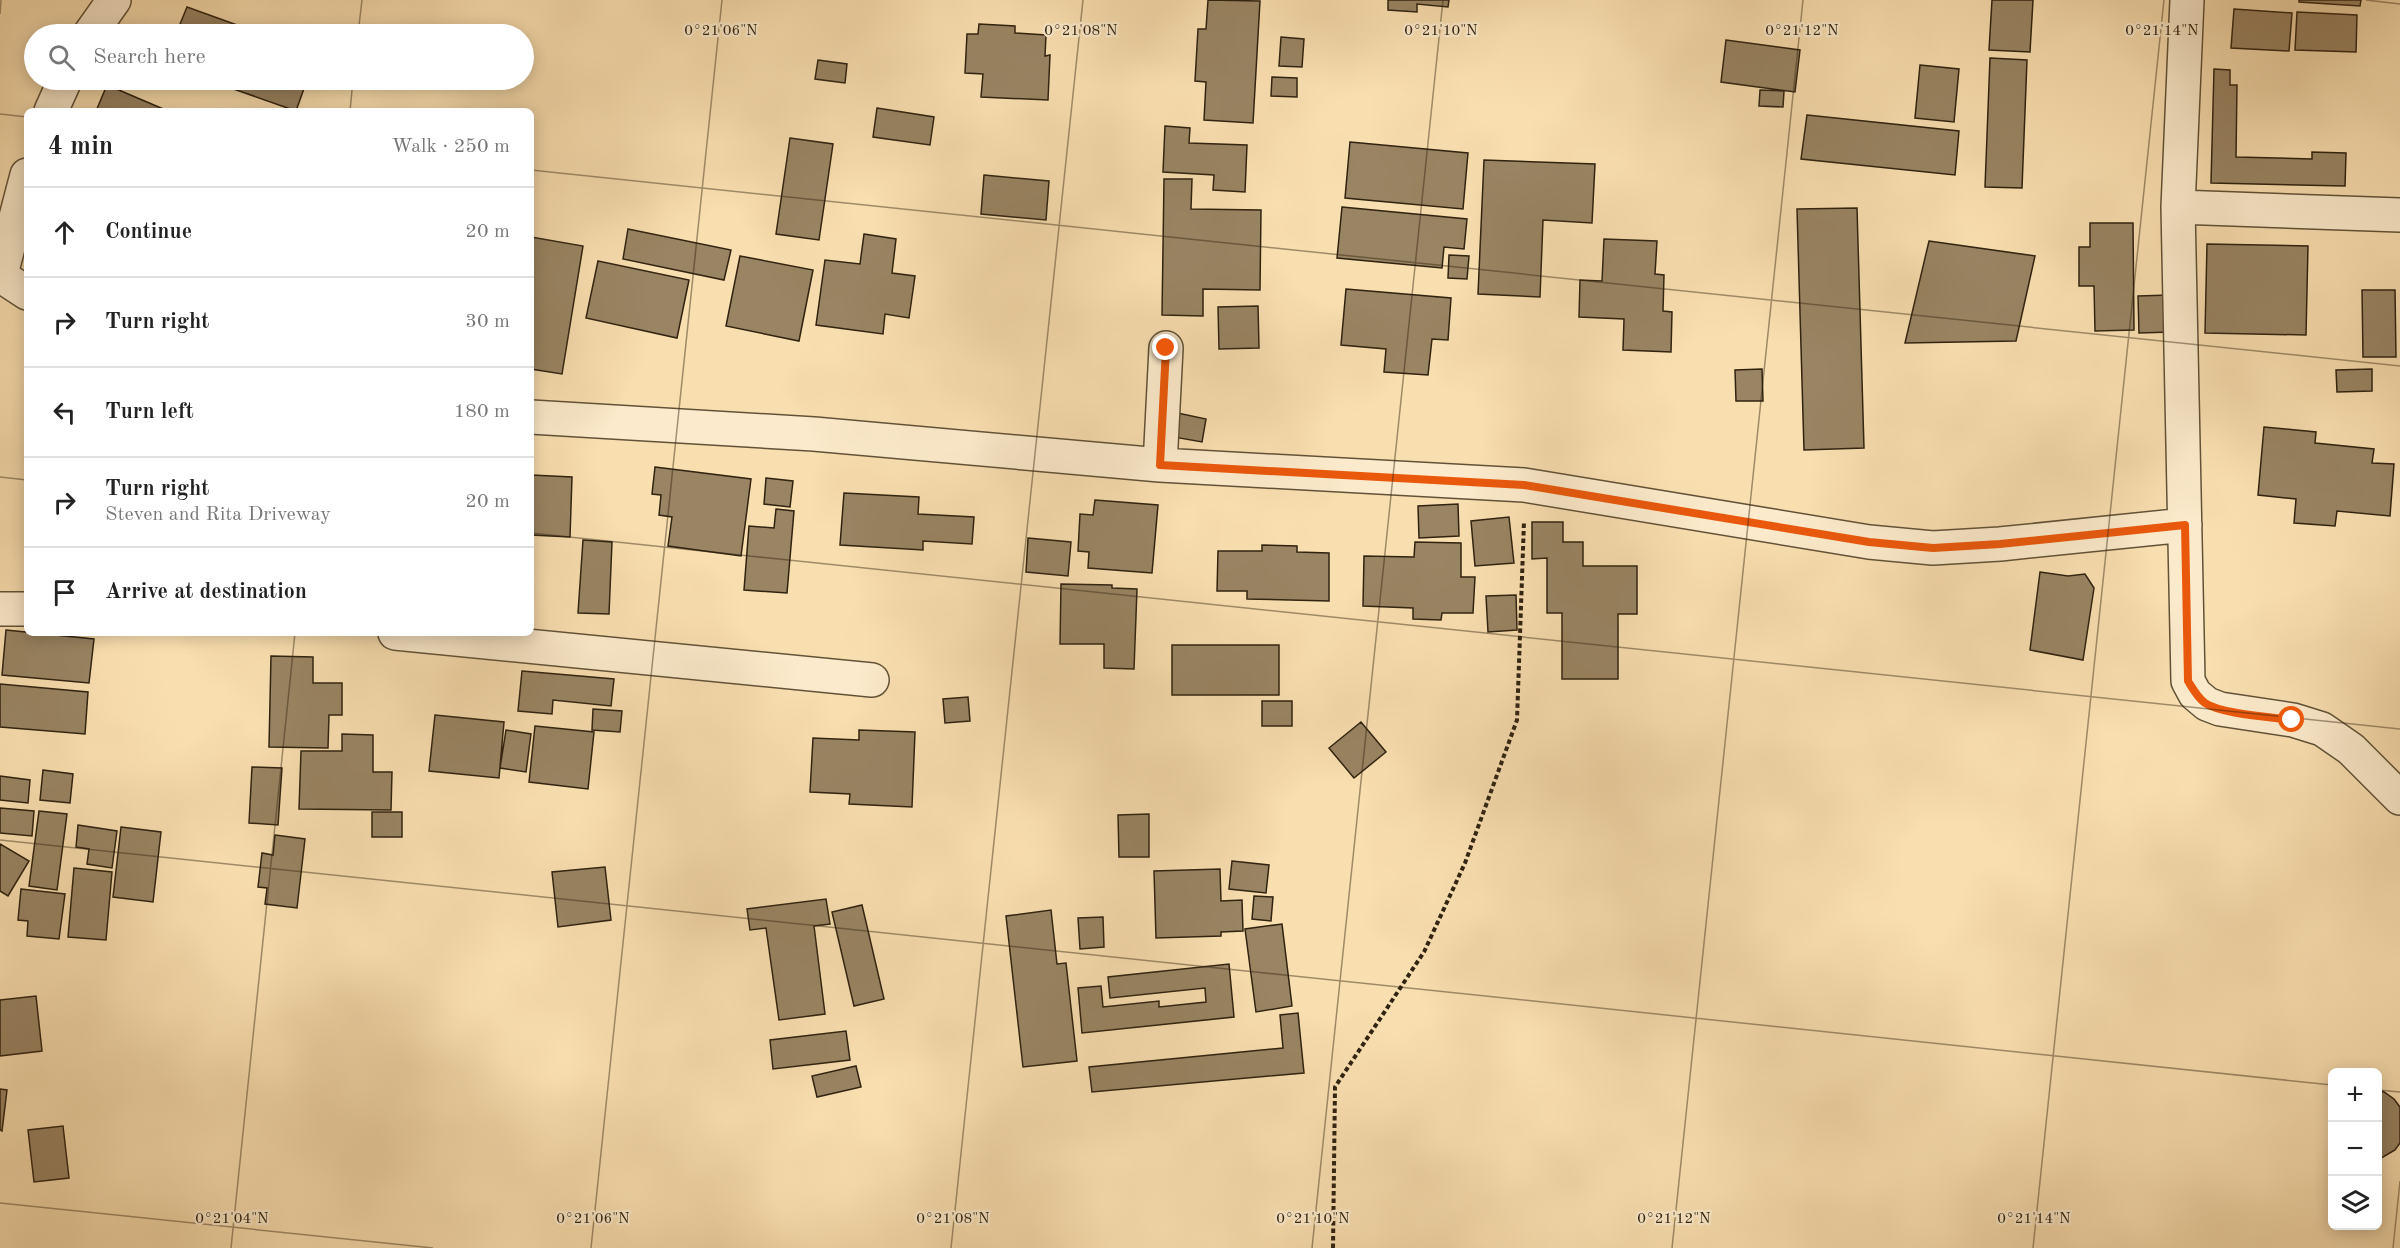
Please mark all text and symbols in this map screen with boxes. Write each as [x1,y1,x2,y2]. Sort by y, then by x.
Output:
search box [24,24,534,90]
text: 0°21'06"N [684,24,758,39]
text: 0°21'08"N [1044,24,1118,39]
text: 0°21'10"N [1404,24,1478,39]
text: 0°21'12"N [1765,24,1839,39]
text: 0°21'14"N [2125,24,2199,39]
icon: search [45,41,78,74]
text: Search here [93,46,206,68]
text: 4 min [48,134,113,160]
text: Walk · 250 m [391,137,510,157]
icon: ahead [48,216,81,249]
text: Continue [105,221,192,243]
text: 20 m [465,222,510,242]
icon: right [48,306,81,339]
text: Turn right [105,311,209,333]
text: 30 m [465,312,510,332]
route end [1152,334,1178,360]
icon: left [48,396,81,429]
text: Turn left [105,401,194,423]
text: 180 m [454,402,510,422]
text: Turn right [105,478,209,500]
icon: right [48,486,81,519]
text: 20 m [465,492,510,512]
text: Steven and Rita Driveway [105,505,331,525]
icon: arrive [48,576,81,609]
text: Arrive at destination [105,581,307,603]
route start [2278,706,2304,732]
map controls [2328,1068,2382,1230]
button: + [2328,1068,2382,1122]
button: − [2328,1122,2382,1176]
button: layers [2328,1176,2382,1230]
text: 0°21'04"N [195,1212,269,1227]
text: 0°21'06"N [556,1212,630,1227]
text: 0°21'08"N [916,1212,990,1227]
text: 0°21'10"N [1276,1212,1350,1227]
text: 0°21'12"N [1637,1212,1711,1227]
text: 0°21'14"N [1997,1212,2071,1227]

